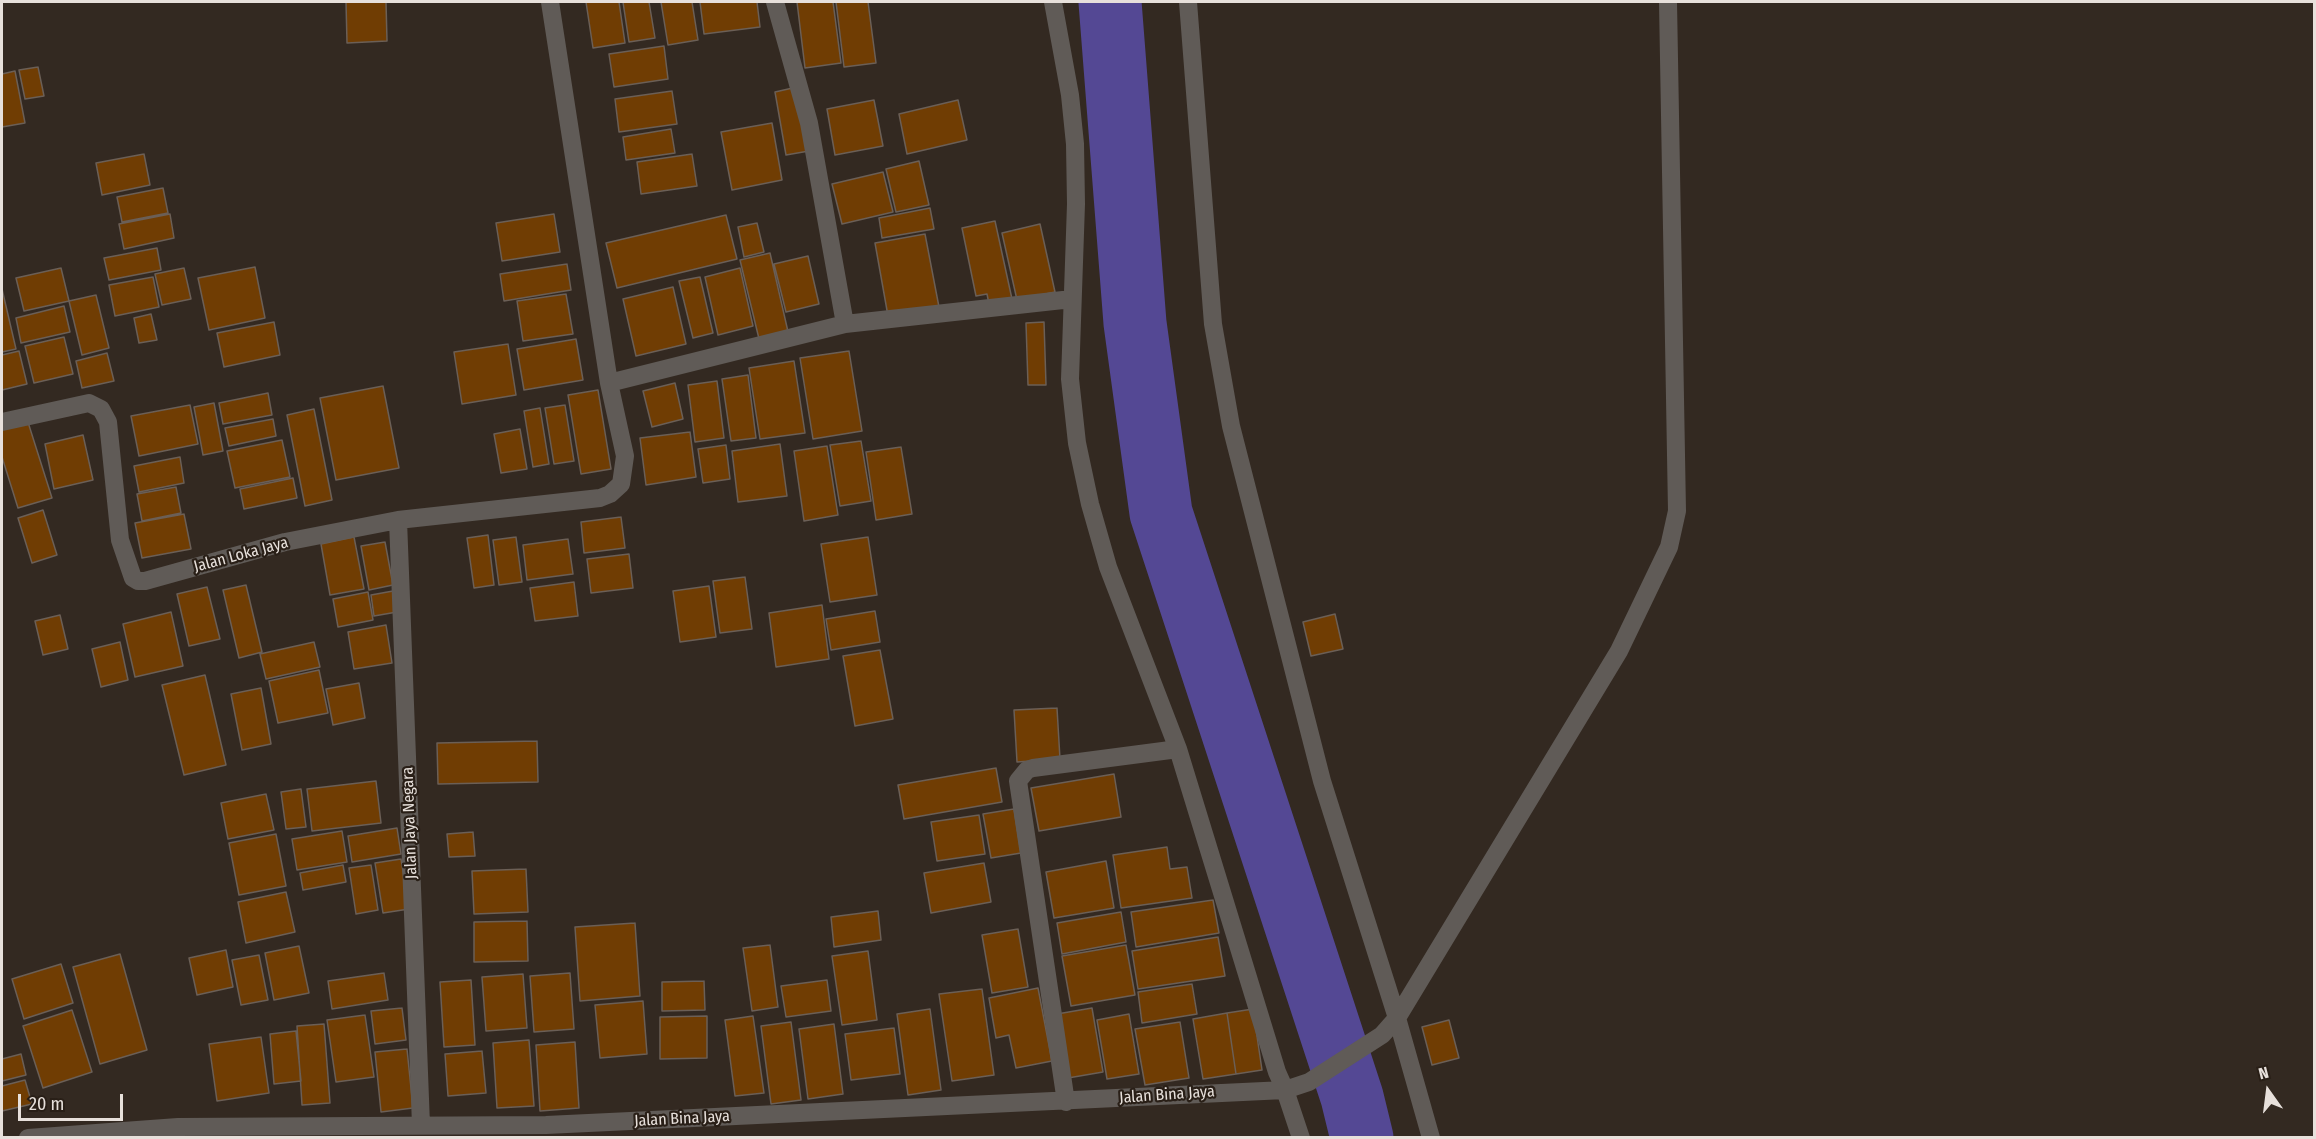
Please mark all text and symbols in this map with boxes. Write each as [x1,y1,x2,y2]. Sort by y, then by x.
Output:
street label: Jalan Loka Jaya [192,533,290,577]
street label: Jalan Jaya Negara [398,767,422,879]
north arrow [2238,1061,2298,1121]
text: N [2257,1063,2270,1083]
scale bar [21,1082,126,1120]
street label: Jalan Bina Jaya [1119,1082,1215,1108]
text: 20 m [29,1093,64,1115]
street label: Jalan Bina Jaya [634,1107,730,1131]

